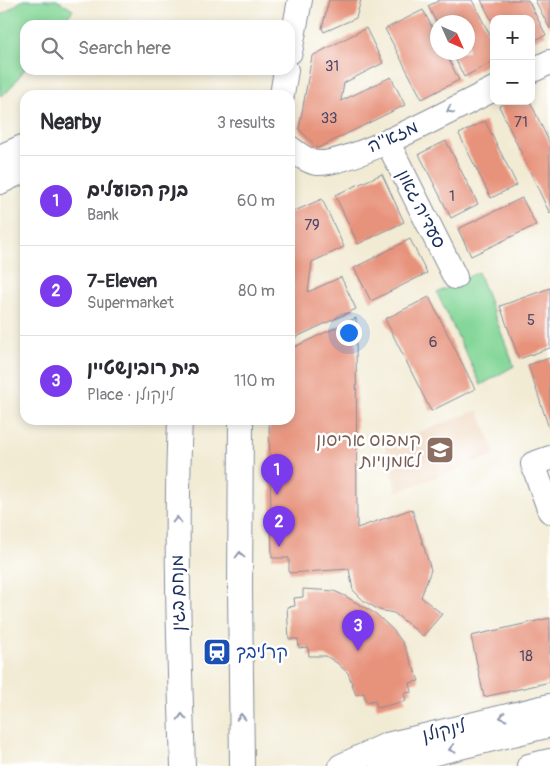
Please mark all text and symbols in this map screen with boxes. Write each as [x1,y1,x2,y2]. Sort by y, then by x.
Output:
north arrow [430,15,475,60]
map controls [490,15,535,105]
button: + [490,15,535,60]
search box [20,20,295,75]
icon: search [38,34,66,62]
text: Search here [78,36,171,60]
house number: 31 [325,57,339,76]
button: − [490,60,535,105]
one-way arrow [446,104,455,115]
text: Nearby [40,109,101,136]
house number: 33 [321,109,337,128]
text: 3 results [217,113,275,133]
house number: 71 [514,113,528,132]
street label: מזא''ה [364,116,422,158]
street label: סעדיה גאון [391,166,451,252]
text: בנק הפועלים [87,178,188,202]
house number: 1 [449,187,455,206]
text: 1 [53,191,59,211]
text: 60 m [237,191,275,211]
text: Bank [87,205,119,225]
house number: 79 [304,216,320,235]
text: 7-Eleven [87,269,157,293]
text: 2 [52,281,60,301]
text: 80 m [238,281,275,301]
text: Supermarket [87,293,174,313]
house number: 5 [527,311,535,330]
your location [336,320,362,346]
house number: 6 [429,333,437,352]
text: בית רובינשטיין [87,356,200,380]
text: 3 [52,371,60,391]
text: 110 m [234,371,275,391]
text: Place · לינקולן [87,385,174,405]
place label: קמפוס אריסון לאמנויות [316,429,422,473]
school or university icon: קמפוס אריסון לאמנויות [425,435,455,465]
pin: 1 [261,454,293,495]
pin: 2 [263,506,295,547]
one-way arrow [172,516,182,524]
one-way arrow [235,551,245,558]
street label: מנחם בגין [166,555,190,631]
pin: 3 [342,610,374,651]
station icon: קרליבך [202,637,232,667]
place label: קרליבך [236,641,288,664]
house number: 18 [519,647,533,666]
one-way arrow [499,712,507,722]
one-way arrow [176,713,187,721]
one-way arrow [236,713,247,721]
street label: לינקולן [420,715,469,747]
one-way arrow [447,743,456,754]

